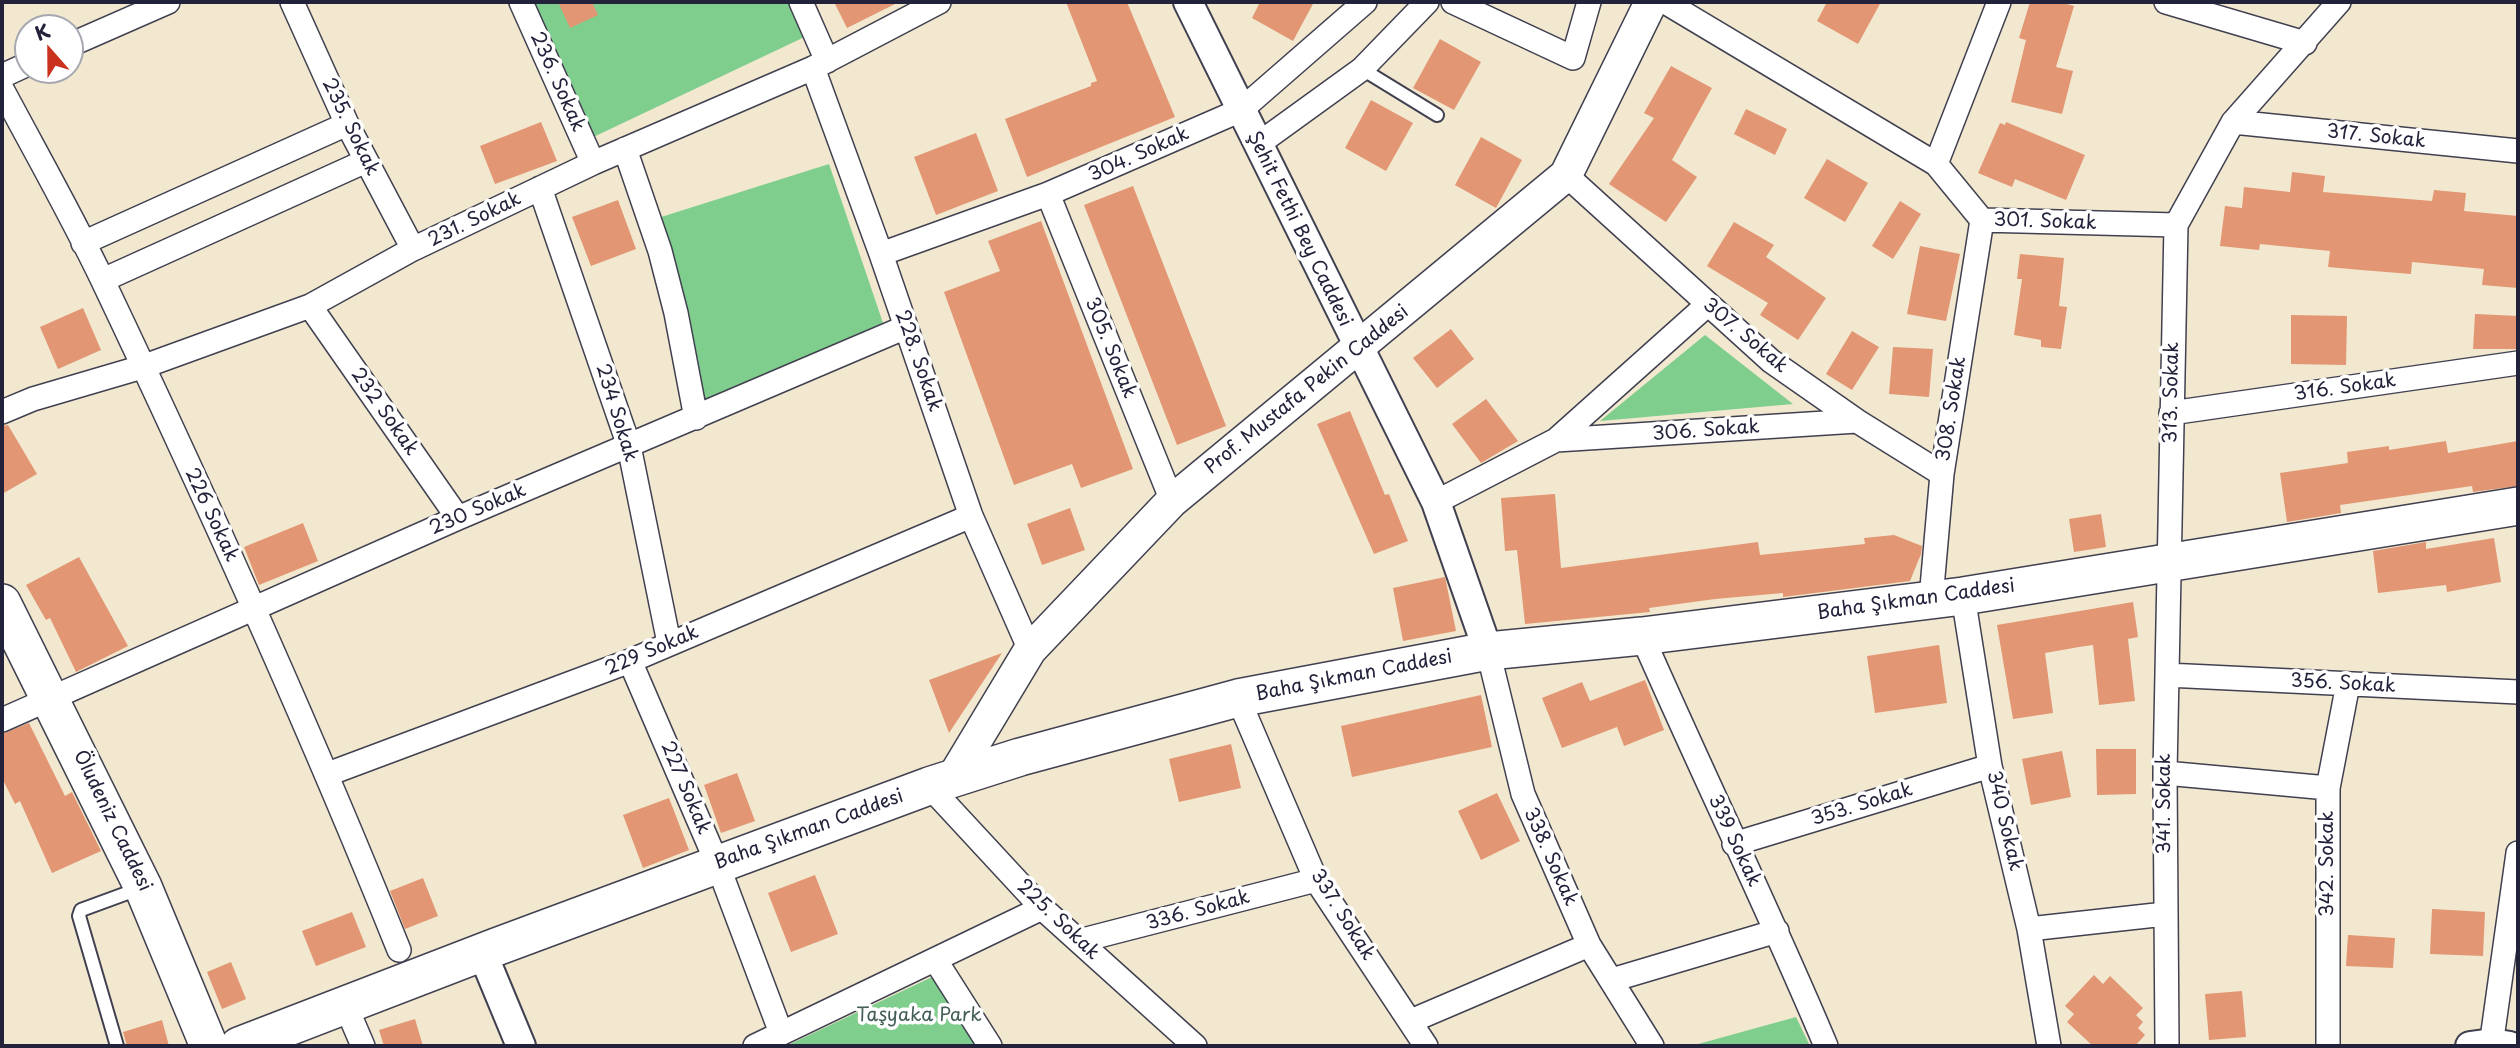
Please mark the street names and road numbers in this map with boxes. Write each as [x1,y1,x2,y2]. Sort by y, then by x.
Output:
street label: 236. Sokak [525,29,589,135]
street label: 235. Sokak [317,75,383,179]
street label: 317. Sokak [2325,120,2427,154]
street label: 304. Sokak [1085,123,1193,187]
street label: Şehit Fethi Bey Caddesi [1242,128,1356,330]
street label: 231. Sokak [425,188,525,252]
street label: 301. Sokak [1993,209,2097,235]
street label: 305. Sokak [1079,294,1141,402]
street label: 307. Sokak [1698,294,1792,378]
street label: Prof. Mustafa Pekin Caddesi [1201,301,1413,479]
street label: 228. Sokak [890,307,946,415]
street label: 313. Sokak [2160,342,2184,444]
street label: 308. Sokak [1932,355,1972,463]
street label: 234 Sokak [590,361,642,465]
street label: 232 Sokak [345,364,423,460]
street label: 316. Sokak [2293,370,2397,406]
street label: 306. Sokak [1652,416,1760,446]
street label: 226 Sokak [179,465,243,565]
street label: 230 Sokak [426,479,530,541]
street label: Baha Şıkman Caddesi [1816,575,2016,625]
street label: 229 Sokak [602,621,702,681]
street label: Baha Şıkman Caddesi [1254,646,1454,706]
street label: 356. Sokak [2290,670,2396,698]
street label: 227 Sokak [655,738,715,838]
street label: Öludeniz Caddesi [68,747,156,895]
street label: 341. Sokak [2154,753,2176,855]
street label: 340 Sokak [1981,769,2027,873]
street label: 353. Sokak [1809,779,1915,831]
street label: Baha Şıkman Caddesi [711,785,907,875]
street label: 339 Sokak [1703,791,1765,891]
street label: 338. Sokak [1518,804,1582,910]
street label: 342. Sokak [2317,811,2339,917]
street label: 337. Sokak [1305,865,1379,965]
street label: 225. Sokak [1012,875,1104,965]
street label: 336. Sokak [1144,886,1252,936]

